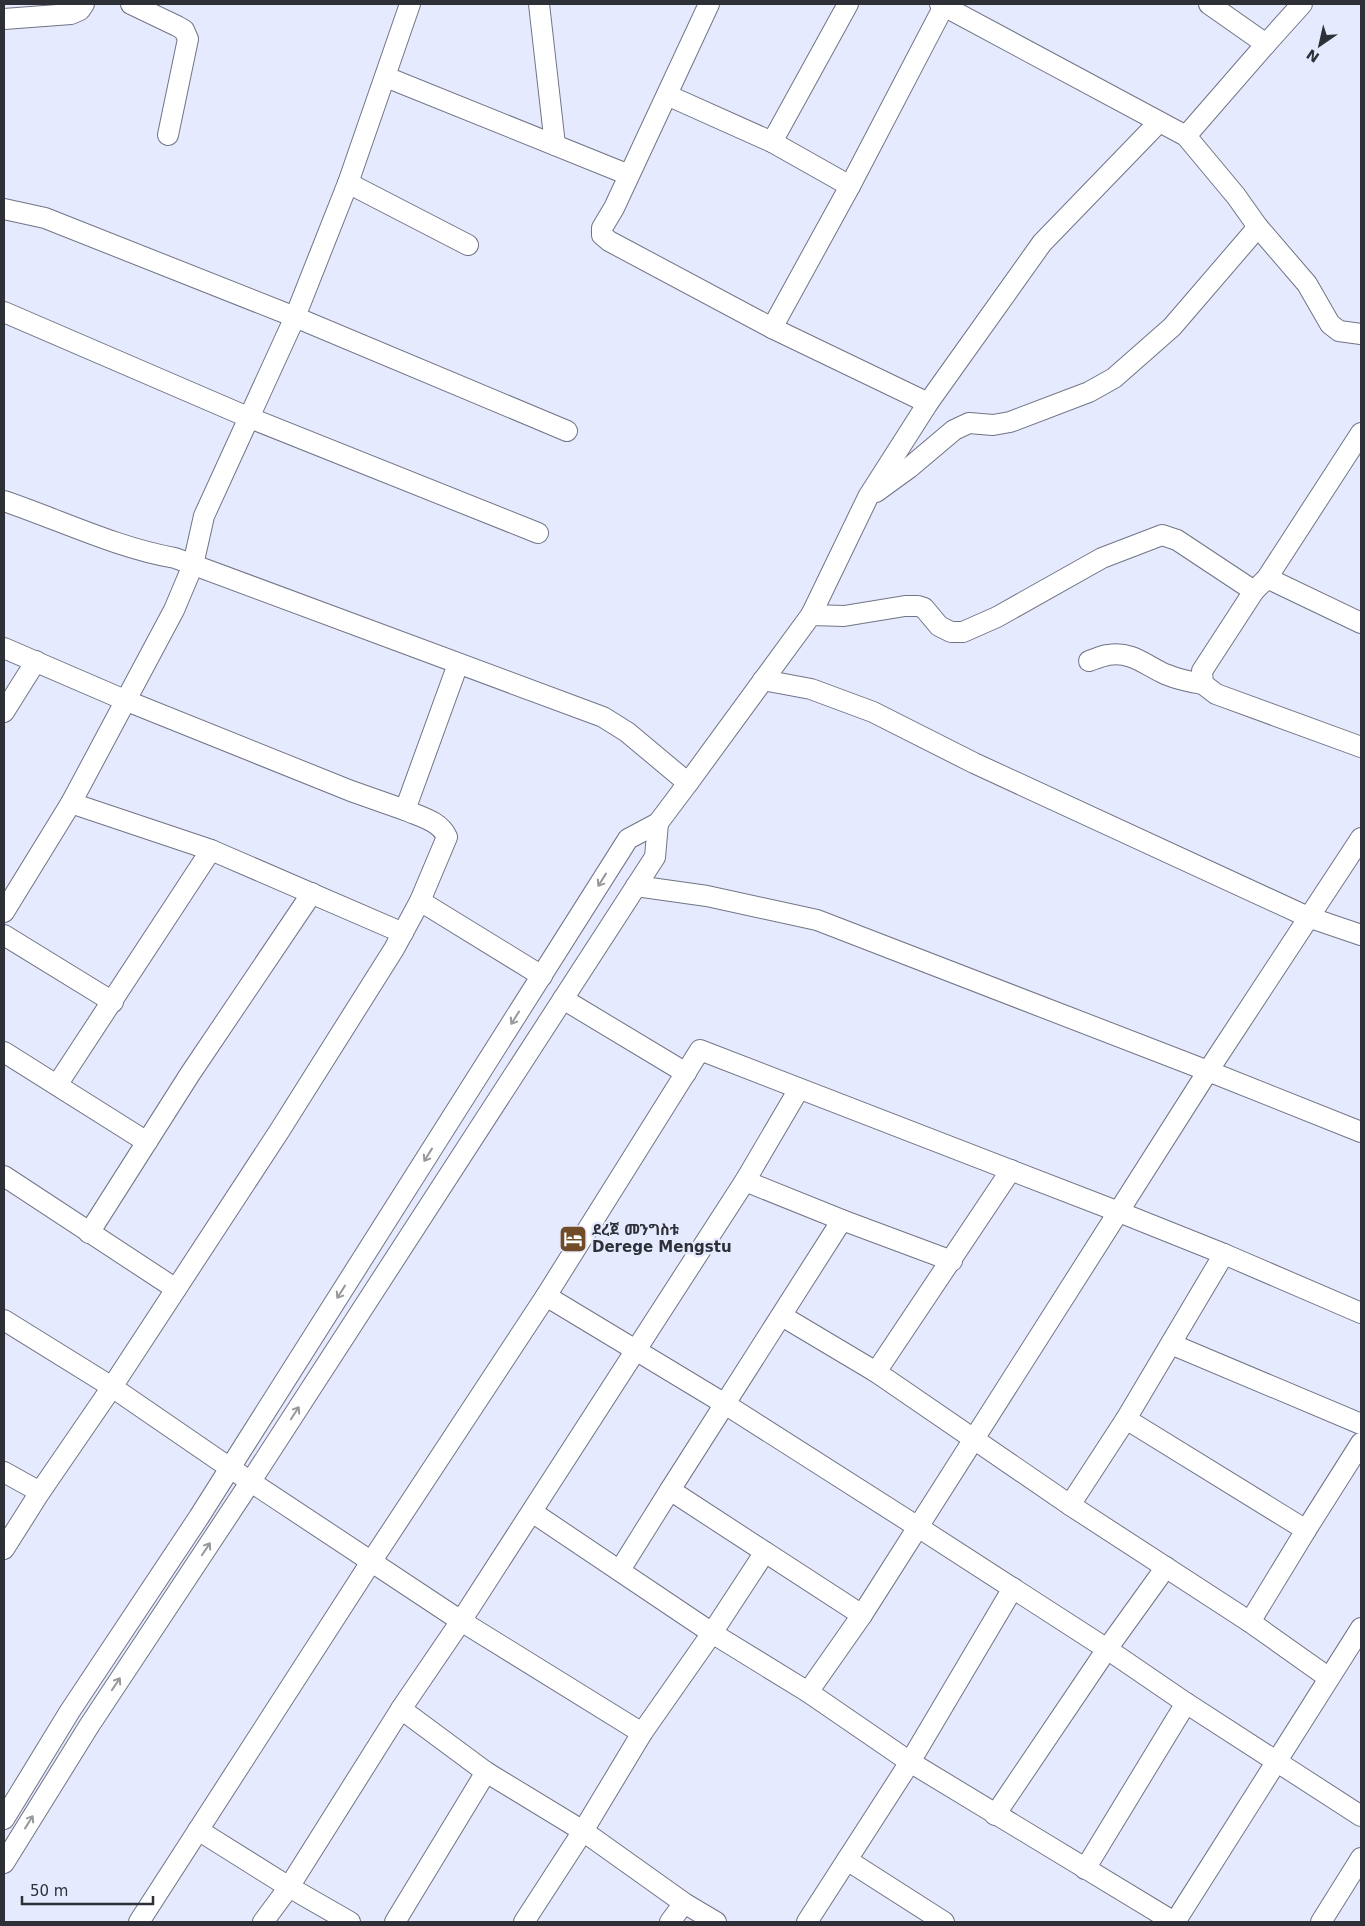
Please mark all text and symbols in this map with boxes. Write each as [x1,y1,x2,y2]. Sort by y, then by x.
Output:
north arrow [1295,20,1345,70]
text: N [1303,46,1322,66]
one-way arrow [597,873,607,887]
one-way arrow [510,1010,520,1024]
one-way arrow [423,1147,433,1161]
place label: ደረጀ መንግስቱ Derege Mengstu [592,1221,732,1256]
hotel icon: ደረጀ መንግስቱ Derege Mengstu [558,1224,588,1254]
one-way arrow [336,1285,346,1299]
one-way arrow [290,1406,300,1420]
one-way arrow [201,1542,211,1556]
one-way arrow [112,1678,122,1692]
one-way arrow [25,1815,35,1829]
scale bar [22,1874,154,1906]
text: 50 m [30,1882,68,1900]

